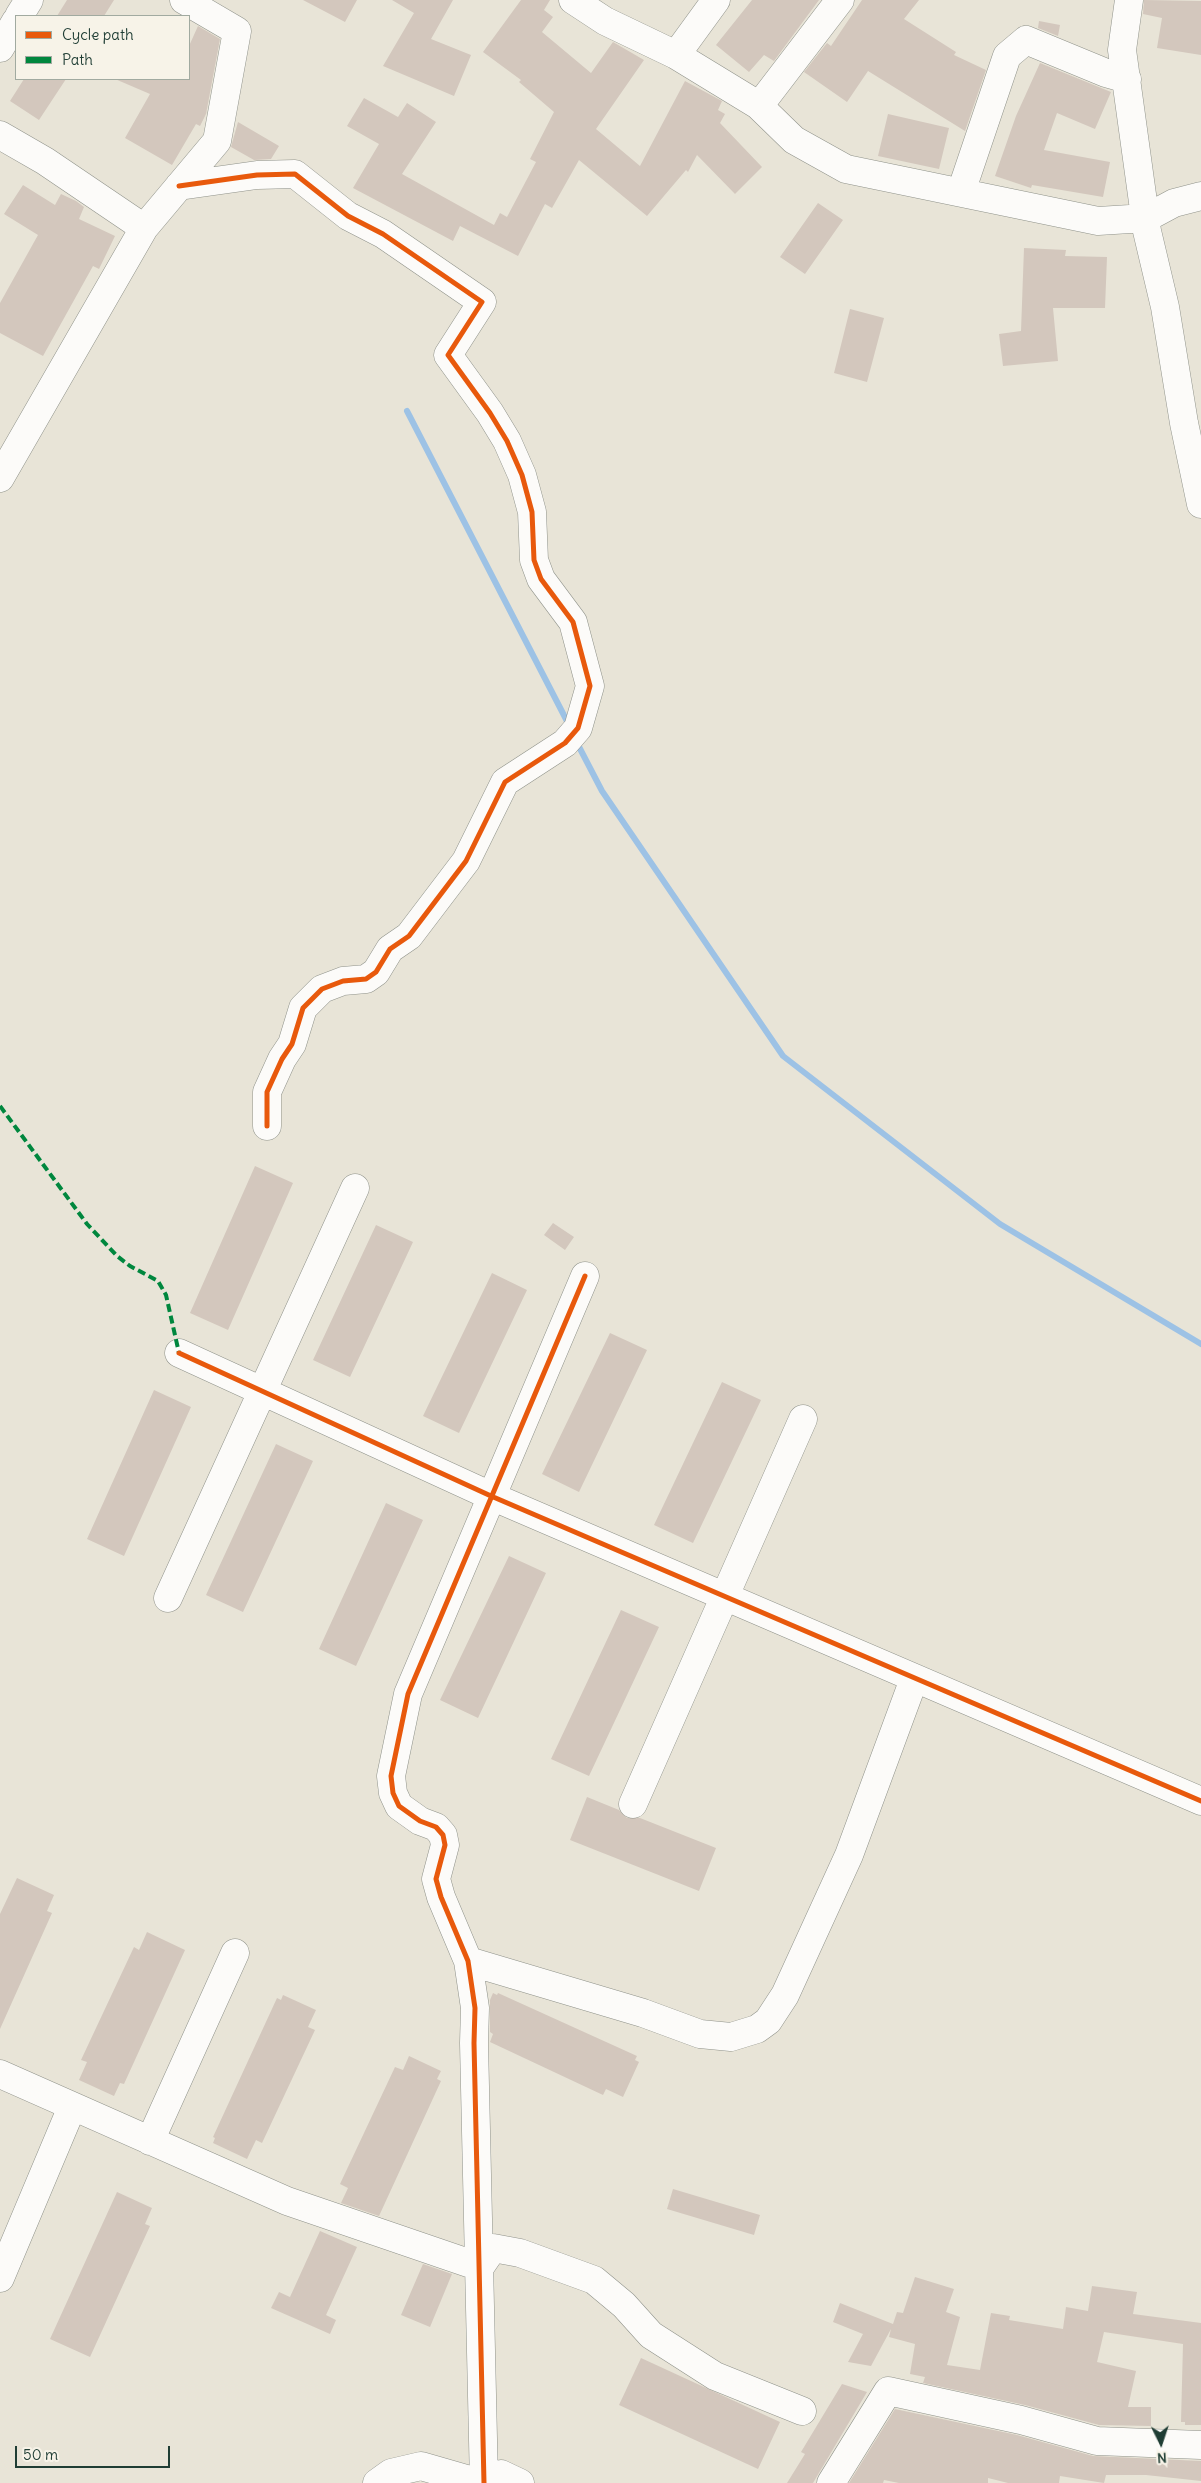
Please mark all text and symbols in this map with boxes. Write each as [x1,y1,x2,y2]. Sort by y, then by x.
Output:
legend [15,15,190,80]
text: Cycle path [62,25,134,44]
text: Path [62,50,93,69]
north arrow [1136,2418,1186,2468]
scale bar [18,2436,172,2468]
text: 50 m [23,2445,58,2464]
text: N [1157,2449,1168,2467]

